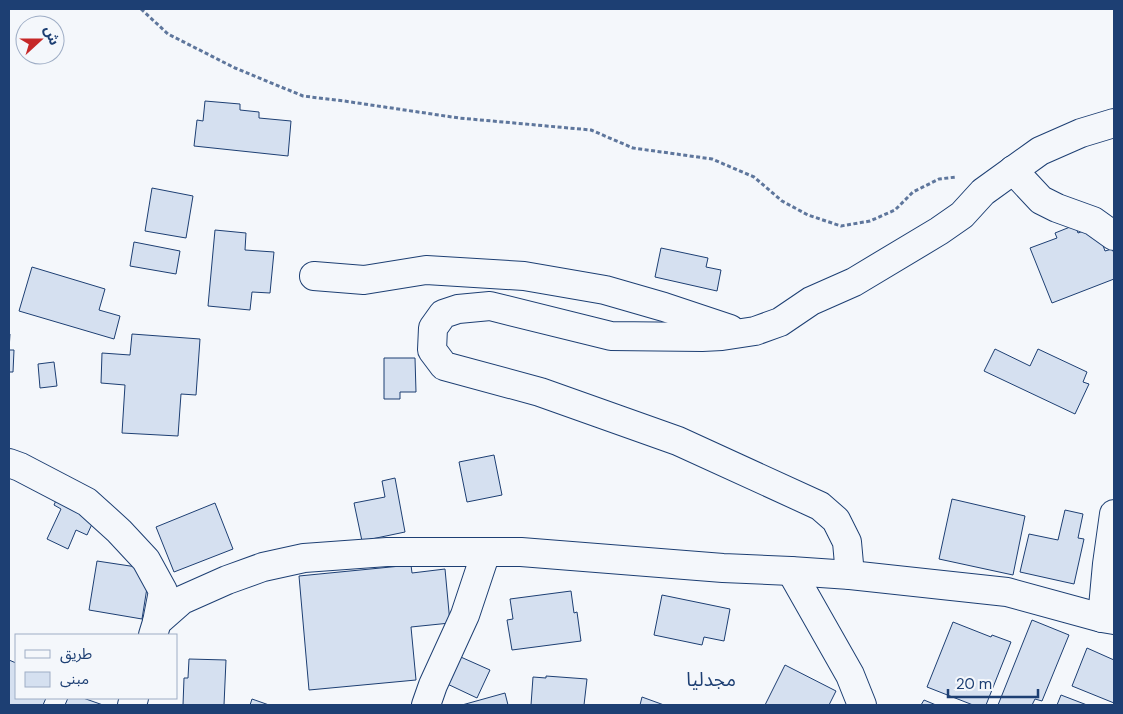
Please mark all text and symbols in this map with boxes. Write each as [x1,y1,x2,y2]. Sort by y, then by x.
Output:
north arrow [15,15,65,65]
text: ش [40,23,64,48]
legend [15,634,178,699]
text: طريق [60,644,92,664]
scale bar [948,666,1038,698]
district label: مجدليا [686,667,736,692]
text: مبنى [60,669,89,689]
text: 20 m [956,674,992,694]

